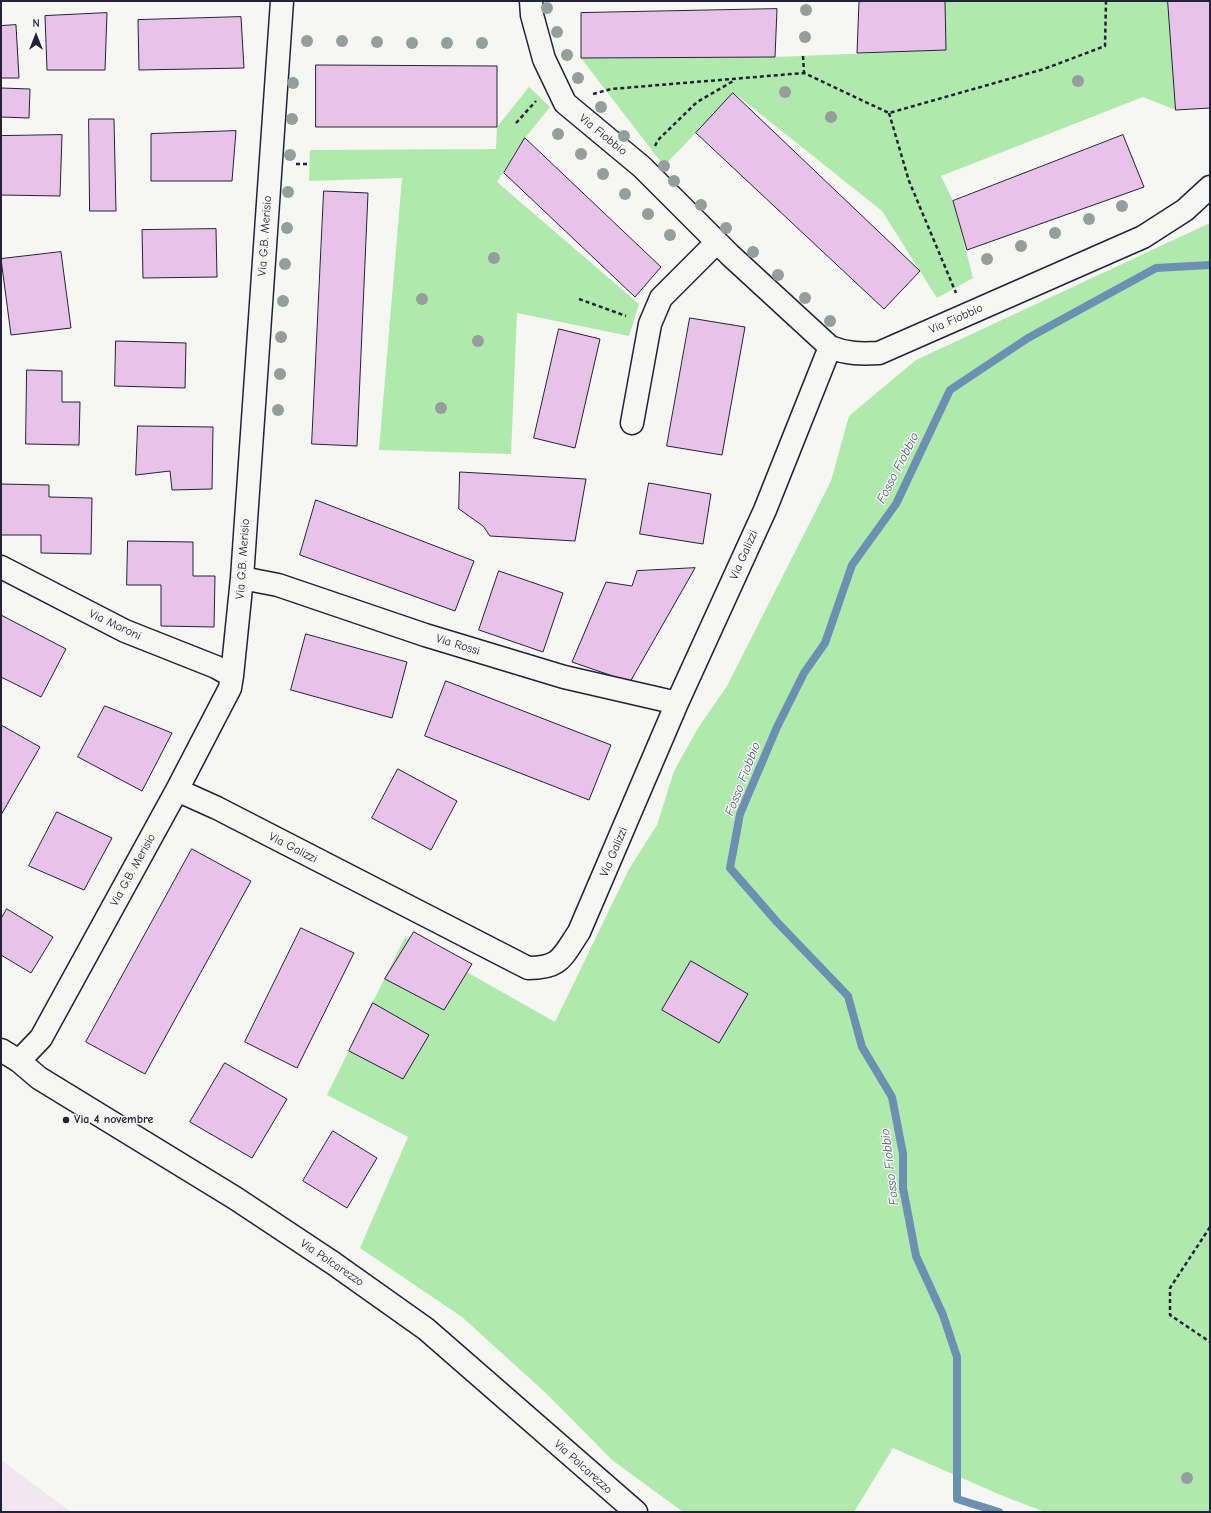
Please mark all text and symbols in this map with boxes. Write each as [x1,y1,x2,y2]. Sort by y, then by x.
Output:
north arrow [16,16,56,56]
text: N [32,17,40,30]
street label: Via Fiobbio [576,111,630,159]
street label: Via G.B. Merisio [255,195,275,277]
street label: Via Fiobbio [927,301,985,337]
water label: Fosso Fiobbio [873,430,923,506]
street label: Via G.B. Merisio [233,518,253,600]
street label: Via Galizzi [727,528,761,582]
street label: Via Moroni [87,607,143,643]
street label: Via Rossi [434,631,482,659]
water label: Fosso Fiobbio [722,740,764,818]
street label: Via Galizzi [597,825,631,879]
street label: Via Galizzi [266,830,320,866]
street label: Via G.B. Merisio [107,831,159,909]
place label: Via 4 novembre [74,1113,153,1127]
marker: Via 4 novembre [61,1115,71,1125]
water label: Fosso Fiobbio [878,1128,902,1206]
street label: Via Polcarezzo [297,1236,367,1290]
street label: Via Polcarezzo [551,1437,615,1497]

